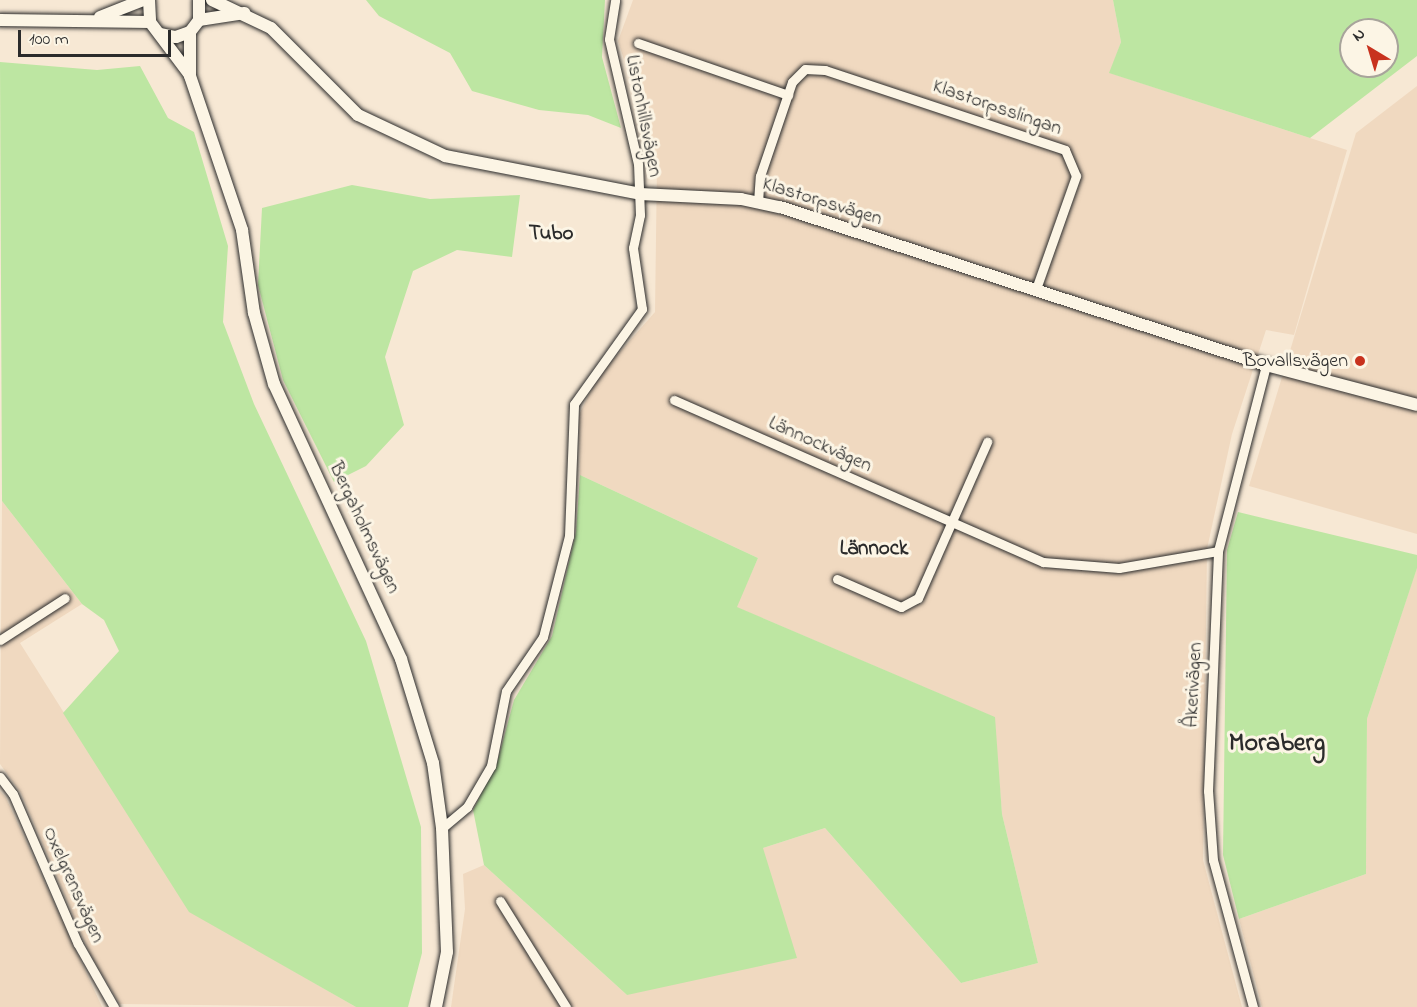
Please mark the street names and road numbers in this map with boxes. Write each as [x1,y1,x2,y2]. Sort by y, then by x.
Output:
street label: Listonhillsvägen [619,53,667,179]
street label: Klastorpsslingan [929,75,1065,141]
street label: Klastorpsvägen [759,172,885,232]
street label: Lännockvägen [764,411,876,479]
street label: Bergaholmsvägen [323,458,405,598]
street label: Åkerivägen [1180,642,1208,728]
street label: Oxelgrensvägen [37,823,109,947]

